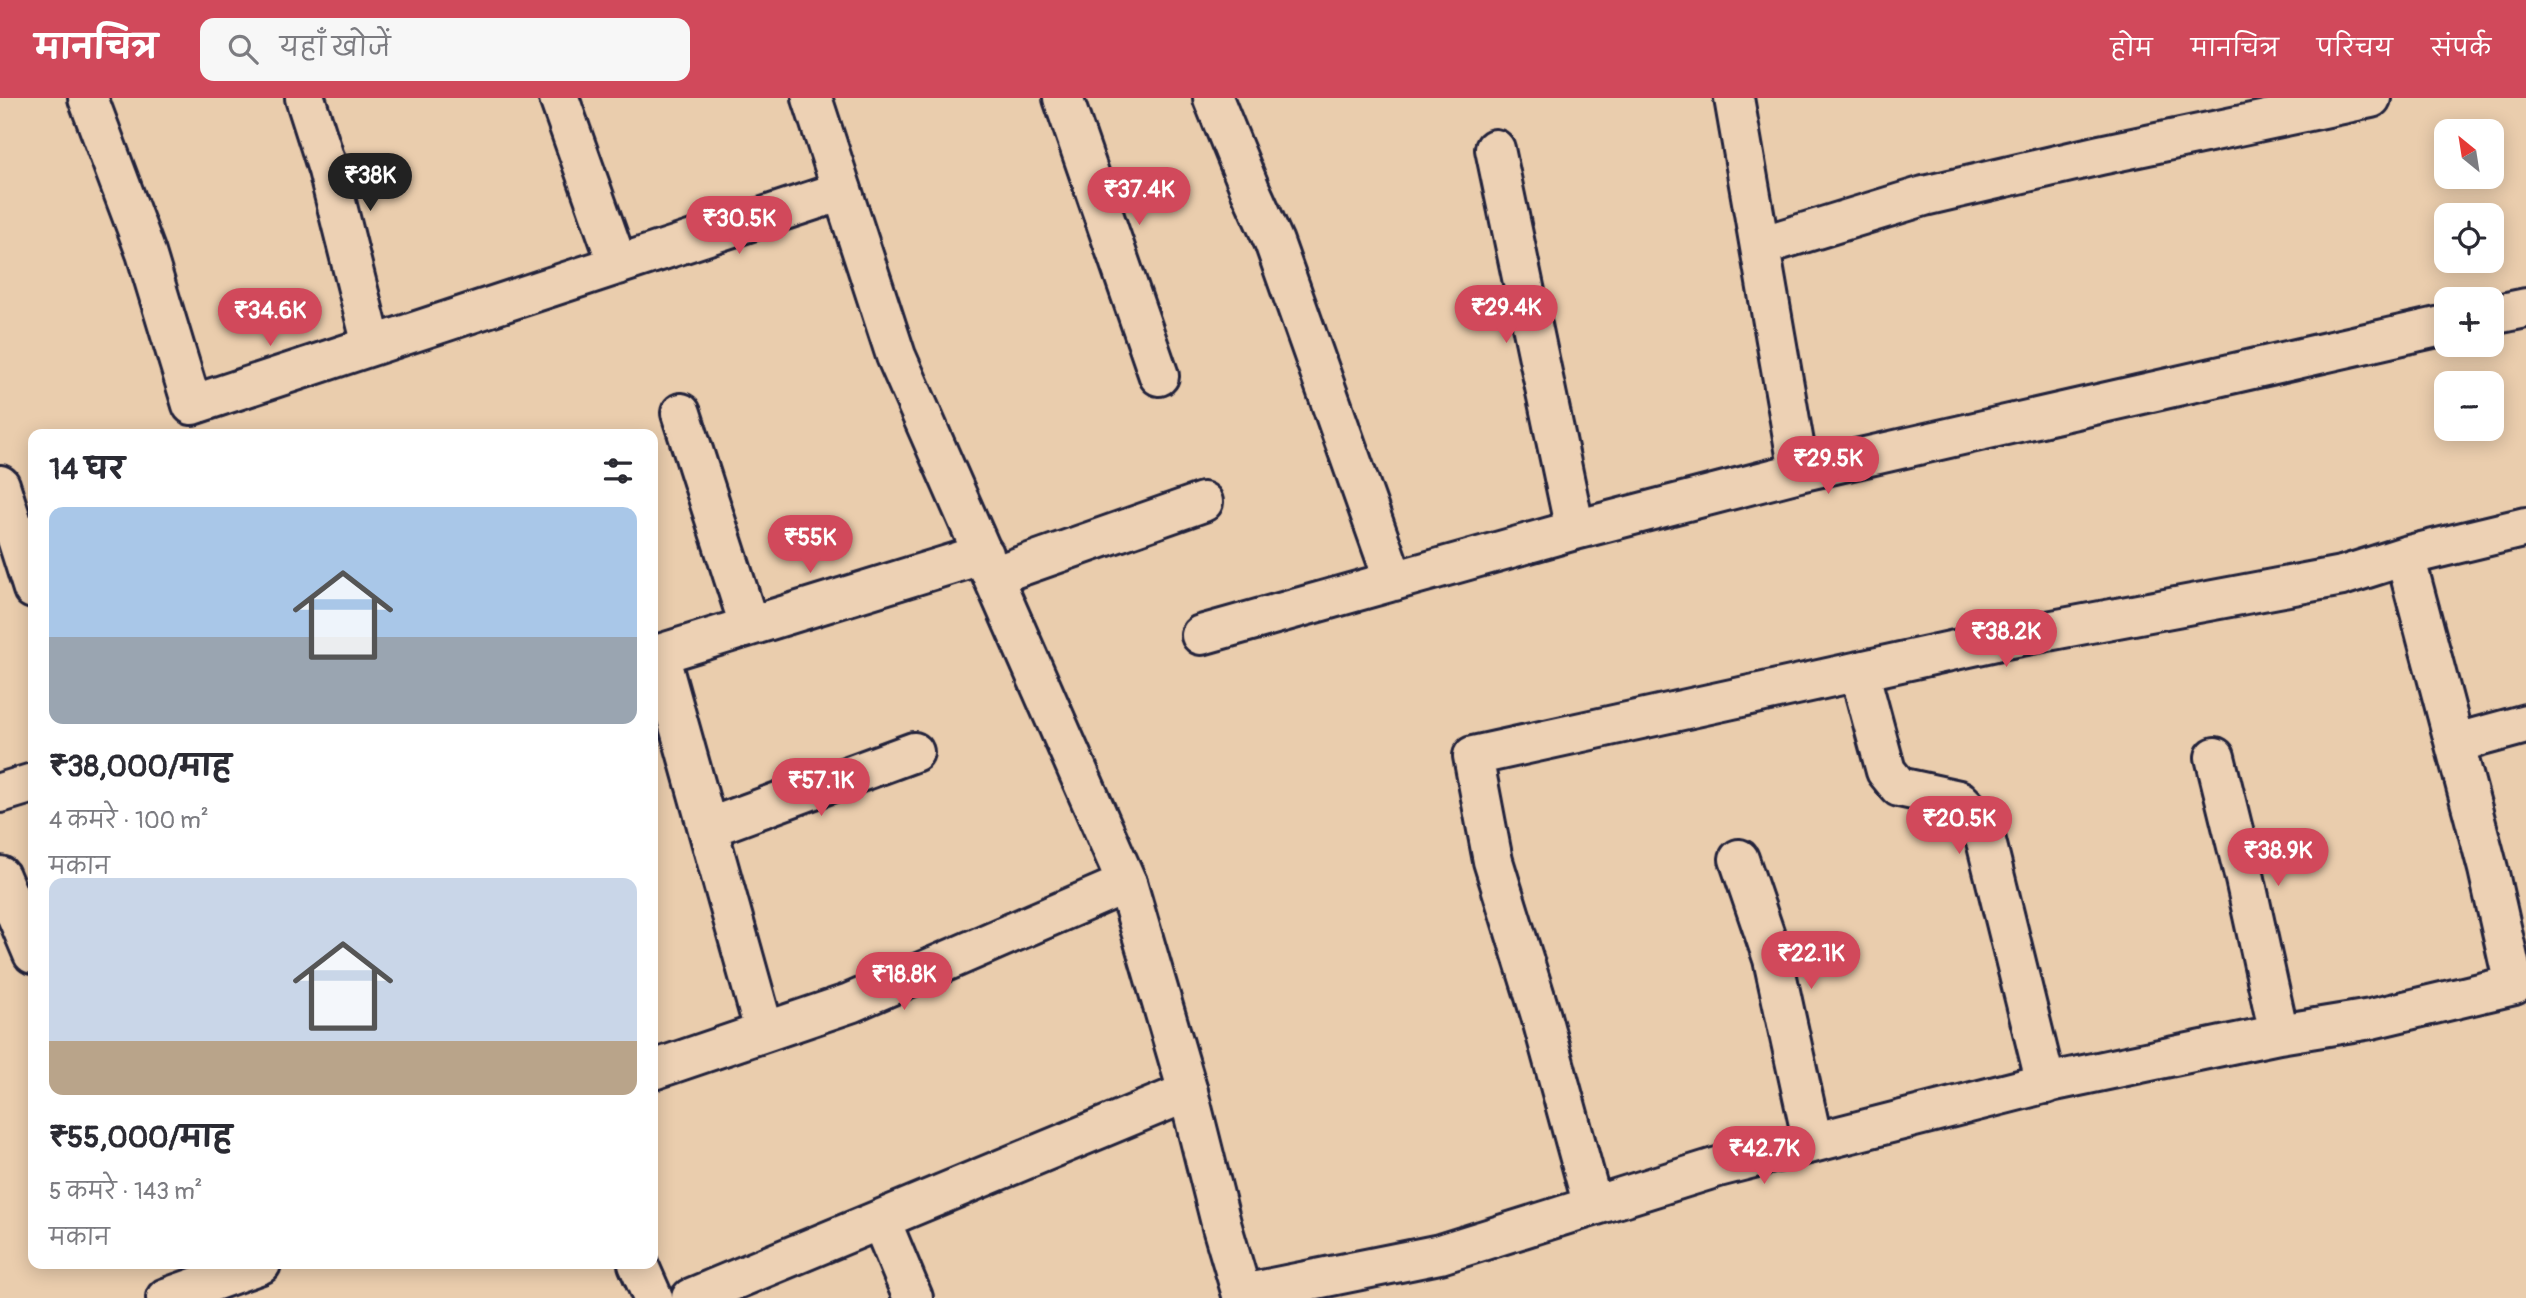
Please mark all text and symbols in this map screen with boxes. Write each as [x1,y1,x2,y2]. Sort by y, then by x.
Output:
search box [200,18,690,81]
text: मानचित्र [35,27,158,68]
icon: search [224,30,262,68]
text: यहाँ खोजें [280,32,391,64]
text: होम [2110,34,2153,63]
text: मानचित्र [2191,34,2279,63]
text: परिचय [2317,34,2393,63]
text: संपर्क [2431,34,2491,63]
north arrow [2434,119,2504,189]
map controls [2434,119,2504,441]
pin: ₹38K [329,153,411,213]
text: ₹38K [344,161,396,190]
pin: ₹37.4K [1082,167,1196,227]
text: ₹37.4K [1103,175,1175,204]
pin: ₹30.5K [682,197,796,256]
button: locate [2434,203,2504,273]
text: ₹30.5K [702,204,776,233]
pin: ₹29.4K [1449,286,1563,345]
button: + [2434,287,2504,357]
pin: ₹34.6K [213,288,327,348]
text: ₹29.4K [1471,293,1541,322]
text: ₹34.6K [234,296,306,325]
button: − [2434,371,2504,441]
pin: ₹29.5K [1771,436,1885,496]
text: ₹29.5K [1793,444,1863,473]
text: 14 घर [49,451,125,488]
icon: filters [599,452,637,490]
pin: ₹55K [769,516,851,575]
text: ₹55K [784,523,836,552]
icon: home [280,552,406,678]
pin: ₹38.2K [1949,610,2063,669]
text: ₹38.2K [1971,617,2041,646]
text: ₹38,000/माह [49,748,231,785]
pin: ₹57.1K [764,758,878,818]
text: ₹57.1K [788,766,854,795]
pin: ₹20.5K [1902,796,2016,856]
text: ₹20.5K [1922,804,1996,833]
text: 4 कमरे · 100 m² [49,806,209,835]
pin: ₹38.9K [2221,828,2335,888]
text: ₹38.9K [2244,836,2312,865]
text: मकान [49,852,110,881]
icon: home [280,923,406,1049]
pin: ₹22.1K [1754,932,1868,991]
text: ₹22.1K [1777,939,1845,968]
pin: ₹18.8K [847,953,961,1012]
text: ₹18.8K [872,960,936,989]
text: ₹55,000/माह [49,1119,232,1156]
pin: ₹42.7K [1707,1126,1821,1186]
text: ₹42.7K [1728,1134,1800,1163]
text: 5 कमरे · 143 m² [49,1177,202,1206]
text: मकान [49,1223,110,1252]

